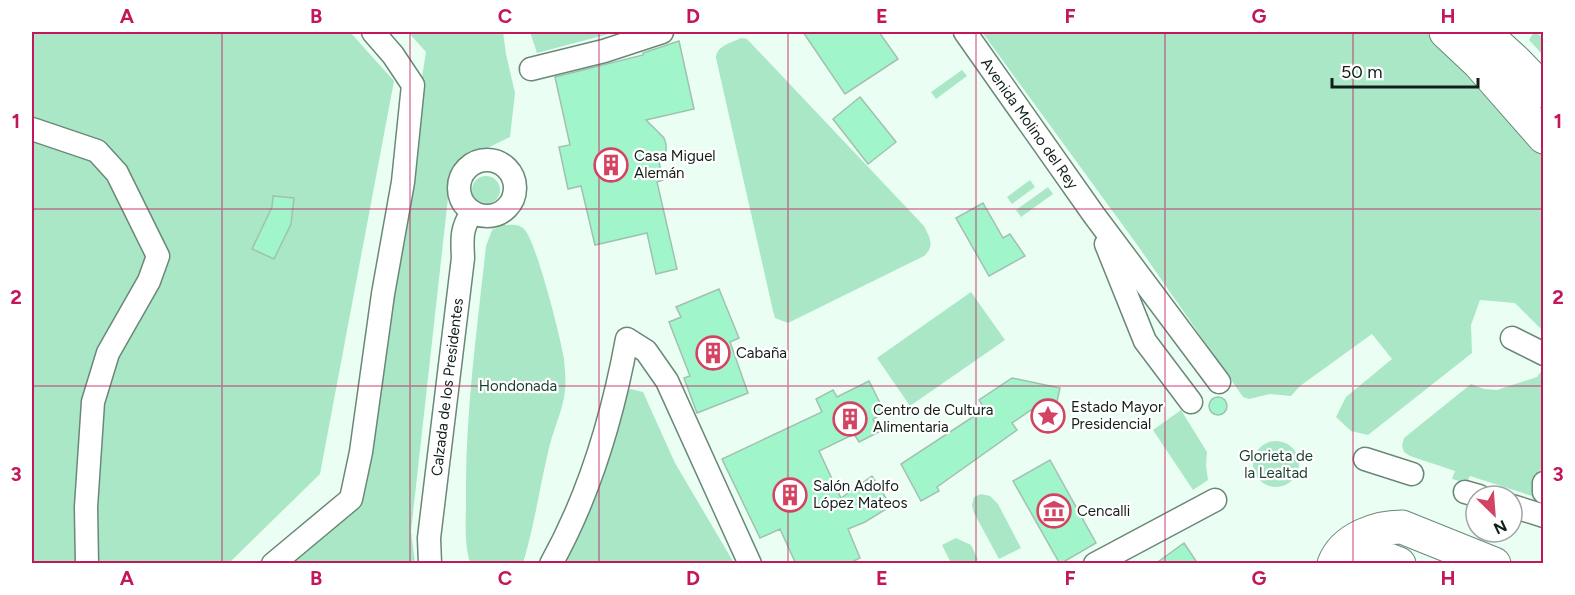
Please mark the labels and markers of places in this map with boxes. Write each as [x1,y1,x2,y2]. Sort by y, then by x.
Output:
building icon: Casa Miguel Alemán [593,147,629,183]
place label: Casa Miguel Alemán [634,147,716,182]
building icon: Cabaña [695,335,731,371]
place label: Cabaña [736,344,787,362]
place icon: Estado Mayor Presidencial [1030,398,1066,434]
place label: Estado Mayor Presidencial [1071,398,1163,433]
building icon: Centro de Cultura Alimentaria [832,401,868,437]
place label: Centro de Cultura Alimentaria [873,401,993,436]
building icon: Salón Adolfo López Mateos [772,477,808,513]
place label: Salón Adolfo López Mateos [813,477,907,512]
museum icon: Cencalli [1036,493,1072,529]
place label: Cencalli [1077,502,1130,520]

